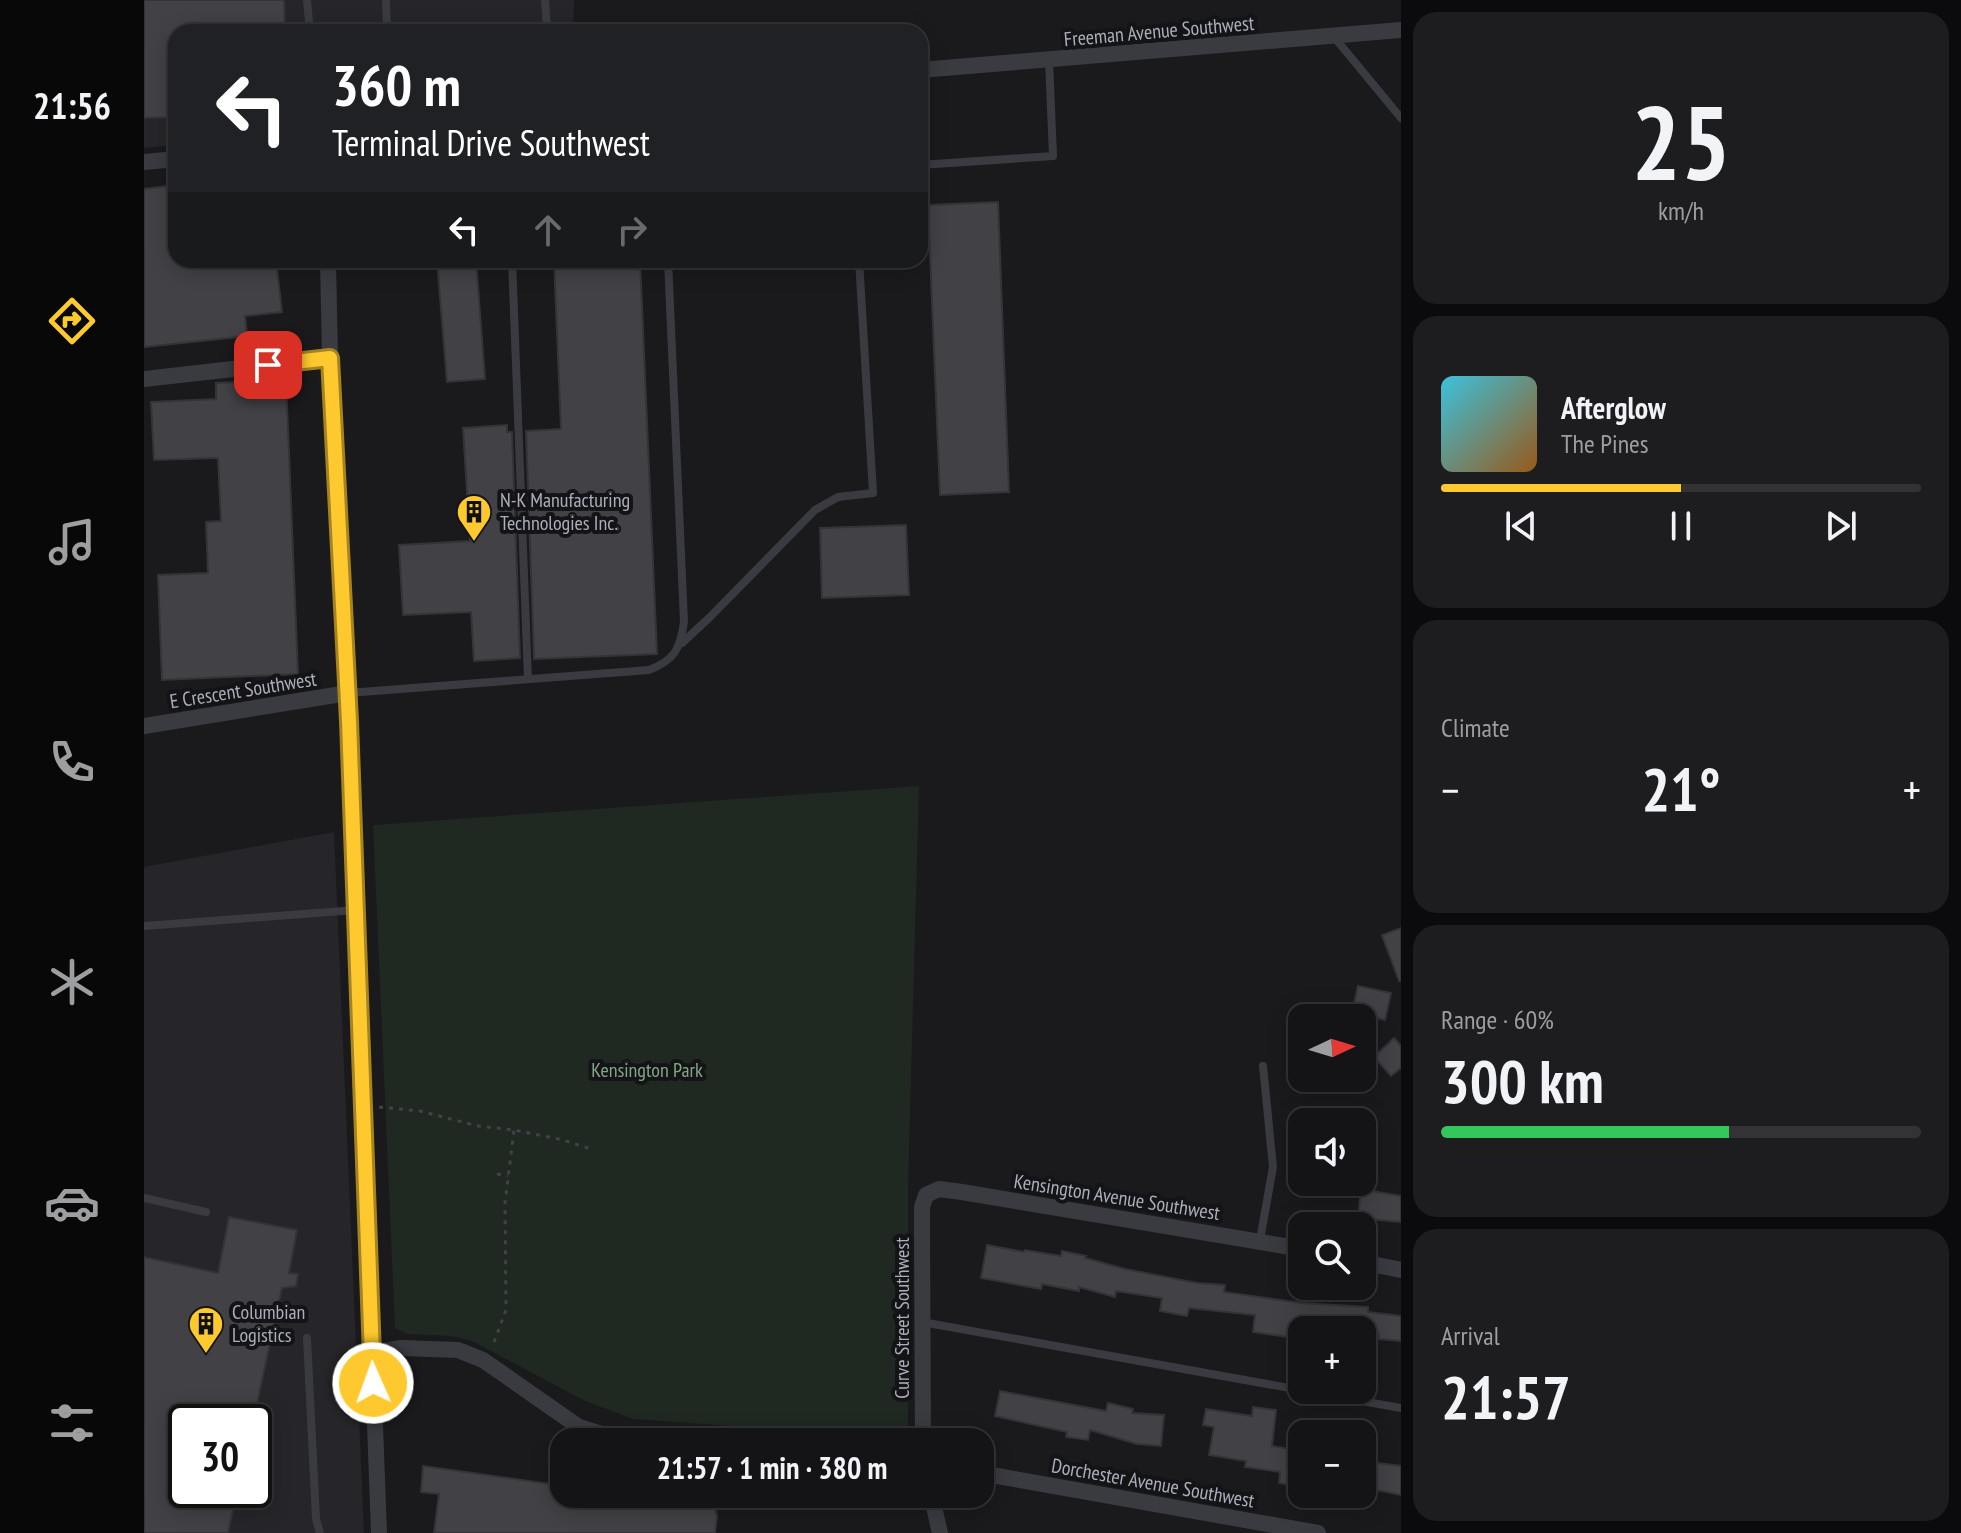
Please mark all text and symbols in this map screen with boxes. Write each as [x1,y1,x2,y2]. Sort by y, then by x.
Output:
street label: Freeman Avenue Southwest [1063,10,1256,52]
text: 360 m [332,49,461,121]
icon: left [200,56,304,160]
text: 25 [1631,74,1731,209]
text: 21:56 [33,82,111,129]
text: Terminal Drive Southwest [332,119,650,166]
text: km/h [1658,194,1704,227]
icon: left [442,208,486,252]
icon: ahead [526,208,570,252]
icon: right [610,208,654,252]
icon: directions [44,293,100,349]
pin [234,331,302,399]
icon: arrive [246,343,290,387]
text: Afterglow [1561,388,1666,427]
text: The Pines [1561,427,1649,460]
place label: N-K Manufacturing Technologies Inc. [500,487,630,536]
building icon: N-K Manufacturing Technologies Inc. [455,493,493,543]
icon: previous [1499,504,1543,548]
icon: pause [1659,504,1703,548]
icon: next [1819,504,1863,548]
icon: music [44,514,100,570]
street label: E Crescent Southwest [168,665,319,714]
text: Climate [1441,711,1510,744]
icon: phone [44,734,100,790]
text: 21° [1641,750,1721,828]
text: − [1441,761,1459,818]
text: + [1903,761,1921,818]
icon: climate [44,954,100,1010]
text: Range · 60% [1441,1003,1554,1036]
north arrow [1288,1004,1376,1092]
map controls [1288,1004,1376,1508]
text: 300 km [1441,1042,1604,1120]
park label: Kensington Park [591,1057,703,1083]
button: sound [1288,1108,1376,1196]
street label: Kensington Avenue Southwest [1012,1168,1222,1226]
icon: car [44,1175,100,1231]
button: search [1288,1212,1376,1300]
street label: Curve Street Southwest [889,1237,915,1399]
place label: Columbian Logistics [232,1299,305,1348]
building icon: Columbian Logistics [187,1305,225,1355]
button: + [1288,1316,1376,1404]
text: Arrival [1441,1319,1500,1352]
position arrow [331,1341,415,1425]
text: 21:57 [1441,1358,1571,1436]
icon: filters [44,1395,100,1451]
speed limit sign: 30 [168,1404,272,1508]
button: − [1288,1420,1376,1508]
text: 21:57 · 1 min · 380 m [657,1448,887,1487]
street label: Dorchester Avenue Southwest [1050,1452,1257,1514]

